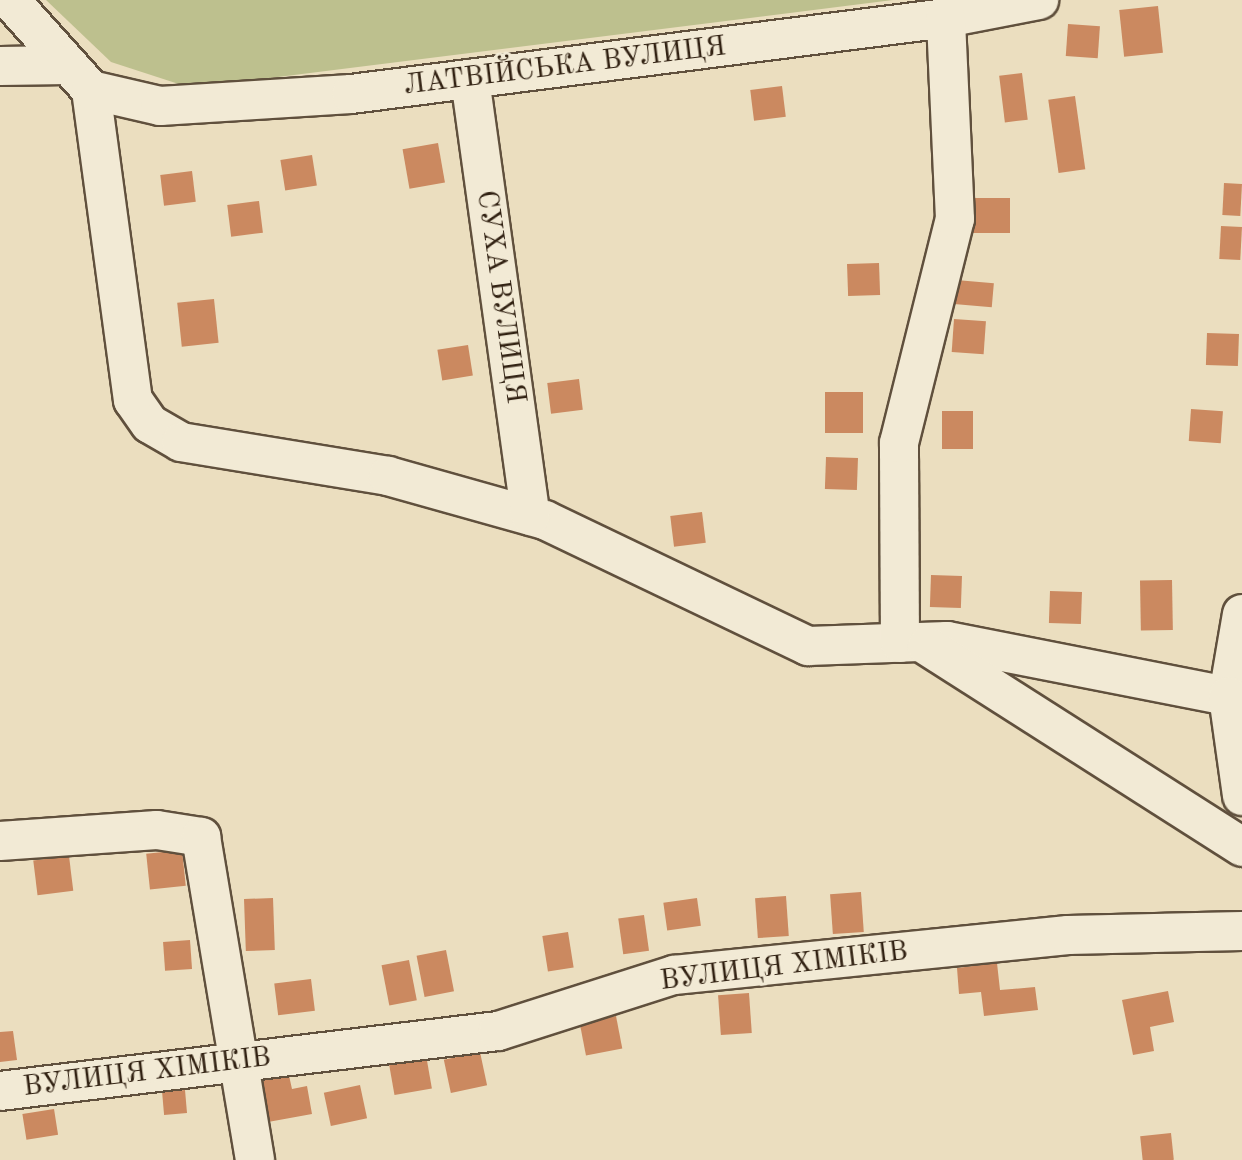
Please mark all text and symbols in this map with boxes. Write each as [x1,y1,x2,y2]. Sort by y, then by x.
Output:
street label: ЛАТВІЙСЬКА ВУЛИЦЯ [402,31,728,103]
street label: СУХА ВУЛИЦЯ [468,188,532,406]
street label: ВУЛИЦЯ ХІМІКІВ [658,935,910,999]
street label: ВУЛИЦЯ ХІМІКІВ [21,1041,273,1105]

